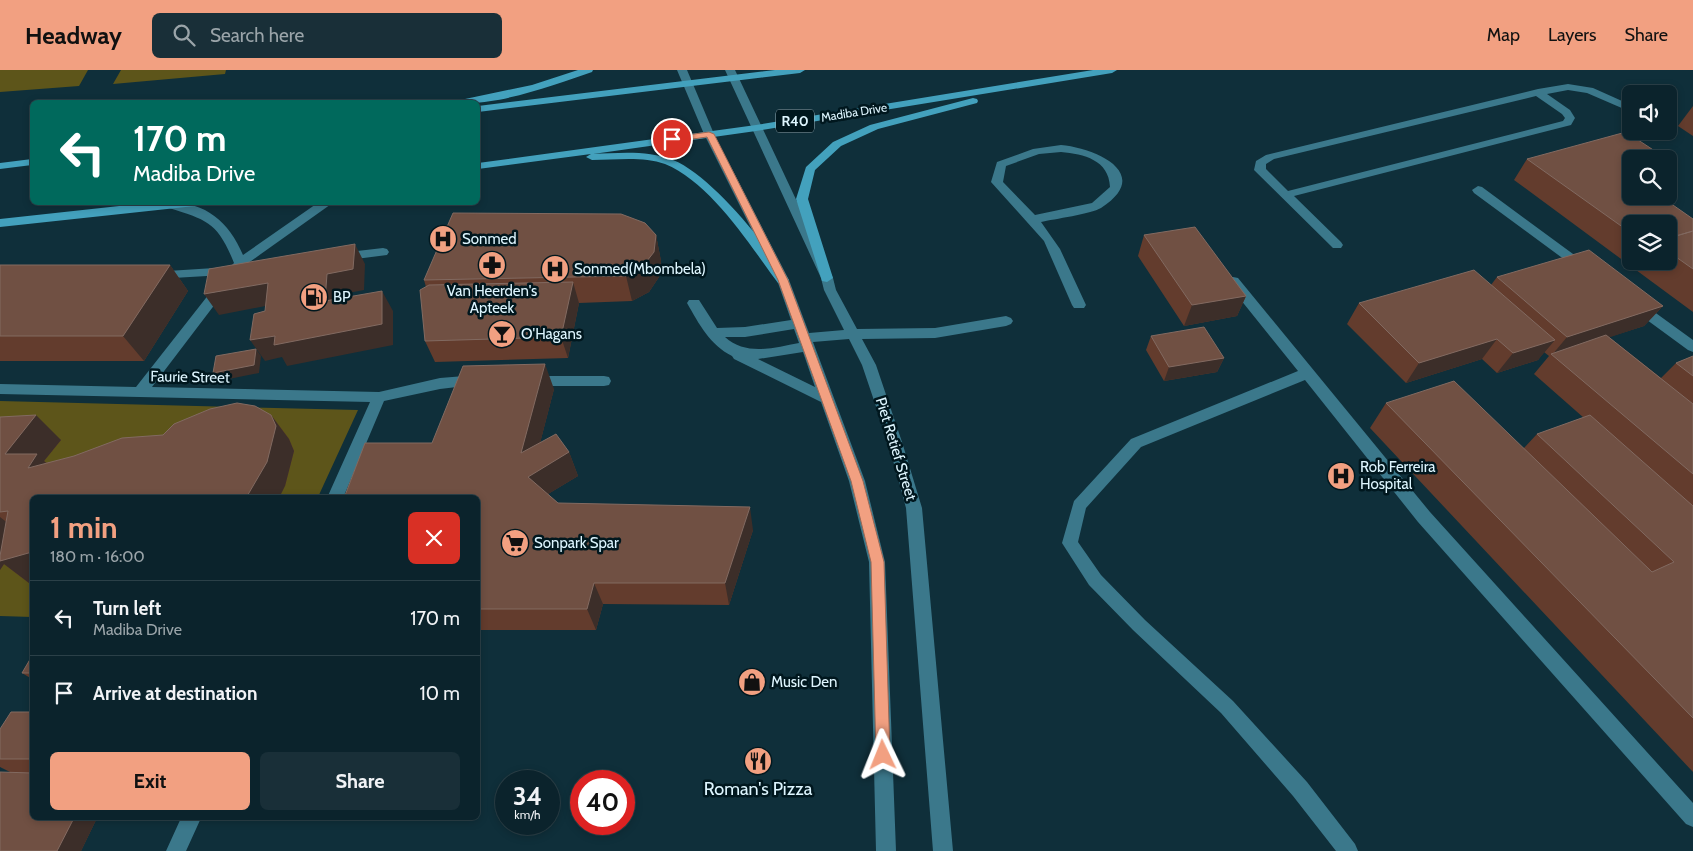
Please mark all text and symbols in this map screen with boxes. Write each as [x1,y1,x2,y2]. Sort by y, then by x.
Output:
search box [152,13,502,58]
text: Headway [25,21,122,50]
icon: search [170,21,198,49]
text: Search here [210,24,304,47]
text: Map [1487,24,1520,46]
text: Layers [1548,24,1597,46]
text: Share [1625,24,1668,46]
map controls [1622,85,1677,270]
button: sound [1622,85,1677,140]
street label: Madiba Drive [820,99,888,125]
road number: R40 [776,110,814,132]
text: 170 m [133,117,226,160]
pin [651,118,693,160]
icon: left [50,120,115,185]
icon: arrive [658,125,686,153]
button: search [1622,150,1677,205]
text: Madiba Drive [133,160,255,187]
button: layers [1622,215,1677,270]
hospital icon: Sonmed [428,224,458,254]
place label: Sonmed [462,230,517,248]
pharmacy icon: Van Heerden's Apteek [477,250,507,280]
hospital icon: Sonmed(Mbombela) [540,254,570,284]
place label: Sonmed(Mbombela) [574,260,706,278]
fuel station icon: BP [299,282,329,312]
place label: Van Heerden's Apteek [447,282,537,317]
place label: BP [333,288,351,306]
bar icon: O'Hagans [487,319,517,349]
place label: O'Hagans [521,325,582,343]
street label: Faurie Street [150,367,230,387]
street label: Piet Retief Street [872,395,920,503]
place label: Rob Ferreira Hospital [1360,458,1436,493]
hospital icon: Rob Ferreira Hospital [1326,461,1356,491]
text: 1 min [50,509,118,546]
button: close [408,512,460,564]
supermarket icon: Sonpark Spar [500,528,530,558]
place label: Sonpark Spar [534,534,619,552]
text: 180 m · 16:00 [50,547,145,566]
text: Turn left [93,597,161,620]
icon: left [50,604,78,632]
text: 170 m [410,607,460,630]
text: Madiba Drive [93,620,182,639]
shop icon: Music Den [737,667,767,697]
place label: Music Den [771,673,837,691]
icon: arrive [50,679,78,707]
text: Arrive at destination [93,682,257,705]
text: 10 m [420,682,460,705]
position arrow [856,728,908,780]
restaurant icon: Roman's Pizza [743,746,773,776]
button: Exit [50,752,250,810]
button: Share [260,752,460,810]
speed limit sign: 40 [570,770,635,835]
place label: Roman's Pizza [704,778,813,800]
text: 34 [513,781,542,811]
text: km/h [514,807,541,822]

